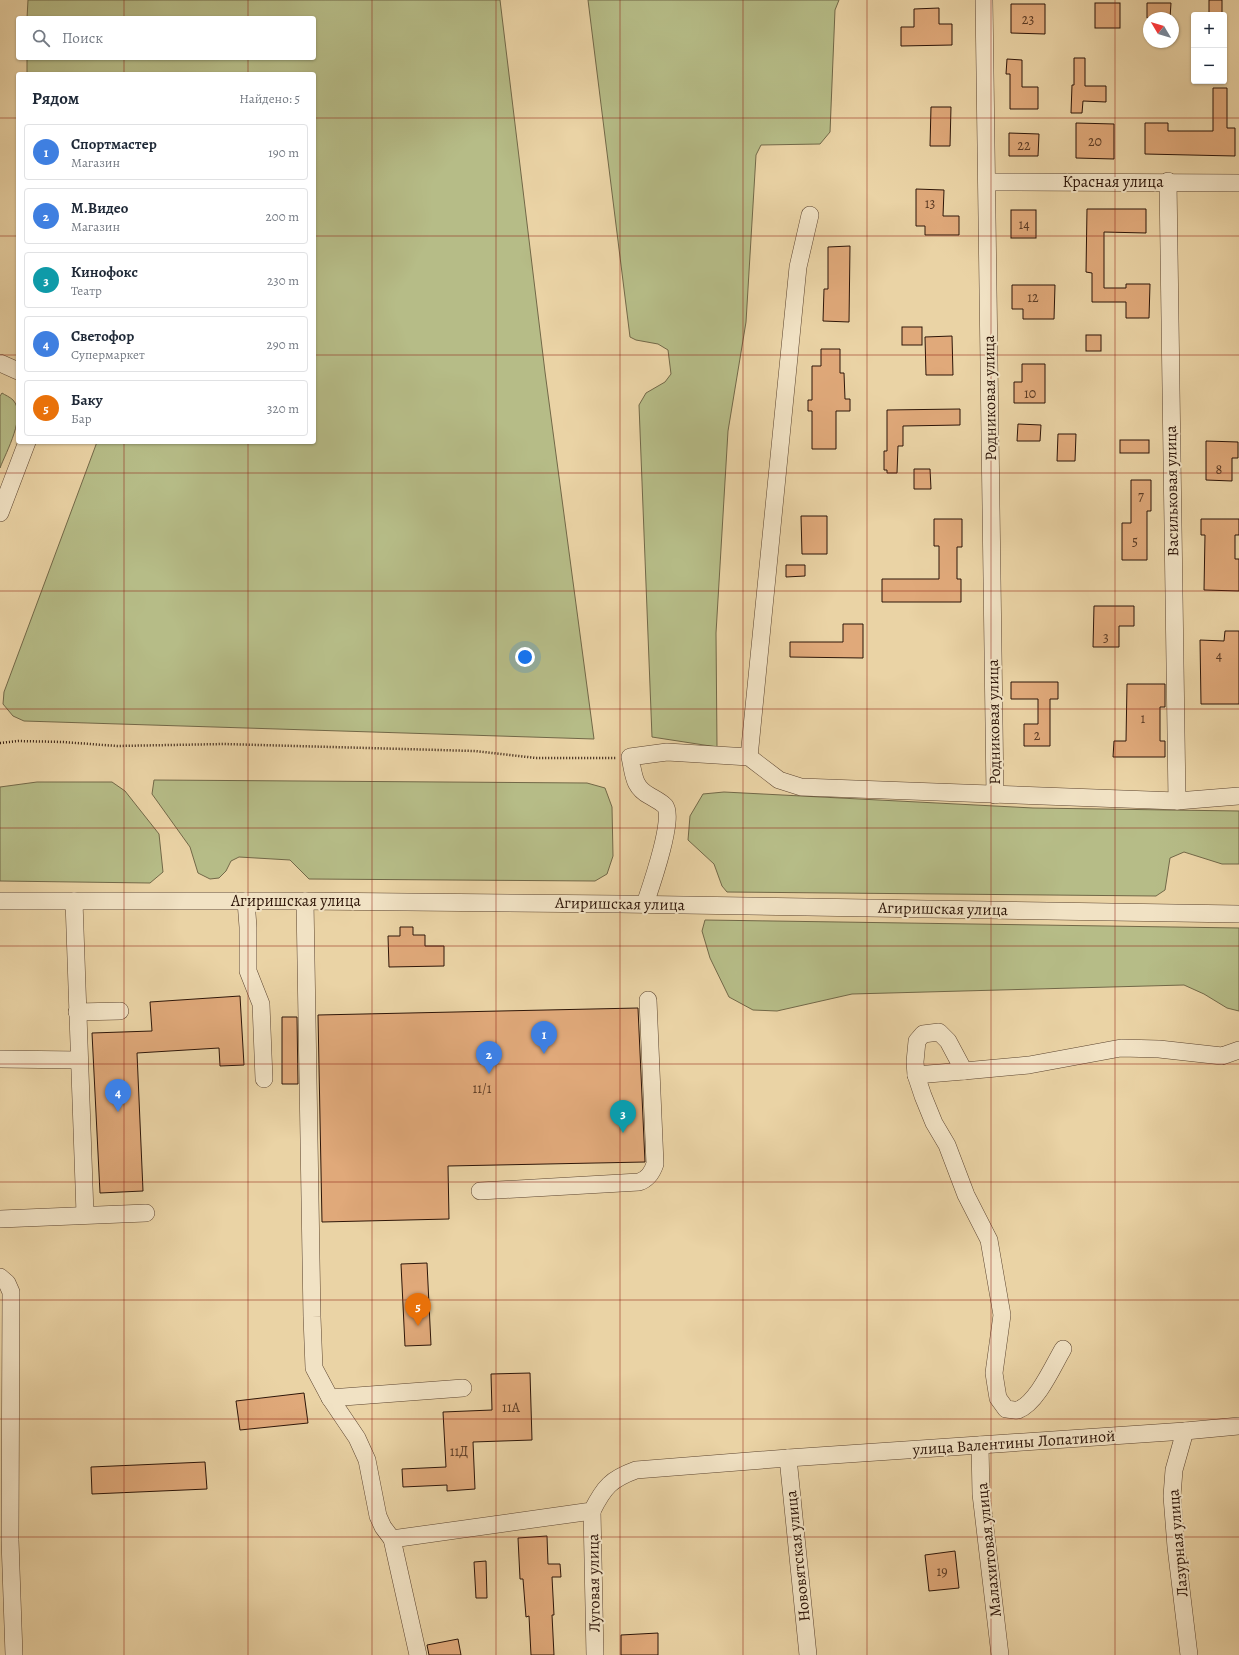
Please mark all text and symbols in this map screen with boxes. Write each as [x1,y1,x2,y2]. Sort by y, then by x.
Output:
house number: 23 [1022,10,1034,29]
north arrow [1143,12,1179,48]
map controls [1191,12,1227,84]
button: + [1191,12,1227,48]
search box [16,16,316,60]
icon: search [30,27,52,49]
text: Поиск [62,28,103,48]
button: − [1191,48,1227,84]
text: Рядом [32,87,79,110]
text: Найдено: 5 [239,90,300,107]
house number: 20 [1088,132,1102,151]
text: Спортмастер [71,134,157,154]
house number: 22 [1017,136,1031,155]
text: 1 [44,144,48,161]
text: 190 m [268,144,299,161]
text: Магазин [71,154,120,171]
street label: Красная улица [1062,171,1164,193]
house number: 13 [925,194,935,213]
text: М.Видео [71,198,128,218]
text: 2 [43,208,49,225]
text: 200 m [266,208,299,225]
house number: 14 [1018,215,1030,234]
text: Магазин [71,218,120,235]
text: Кинофокс [71,262,138,282]
text: 3 [43,272,49,289]
text: 230 m [267,272,299,289]
text: Театр [71,282,102,299]
house number: 12 [1027,288,1039,307]
text: Светофор [71,326,134,346]
street label: Родниковая улица [978,334,1002,461]
text: 4 [43,336,49,353]
text: 290 m [267,336,299,353]
text: Супермаркет [71,346,145,363]
house number: 10 [1024,384,1036,403]
text: Баку [71,390,103,410]
text: 5 [43,400,49,417]
text: 320 m [267,400,299,417]
text: Бар [71,410,92,427]
street label: Васильковая улица [1160,425,1184,557]
house number: 8 [1216,460,1223,479]
house number: 7 [1138,487,1144,506]
house number: 5 [1132,532,1138,551]
house number: 3 [1103,628,1109,647]
house number: 4 [1216,646,1222,665]
your location [515,647,535,667]
street label: Родниковая улица [982,658,1006,785]
house number: 1 [1141,709,1146,728]
house number: 2 [1034,726,1041,745]
street label: Агиришская улица [230,890,362,912]
street label: Агиришская улица [554,892,686,916]
street label: Агиришская улица [877,897,1009,921]
pin: 1 [531,1021,557,1054]
pin: 2 [476,1041,502,1074]
pin: 4 [105,1079,131,1112]
house number: 11/1 [473,1079,492,1098]
pin: 3 [610,1100,636,1133]
pin: 5 [405,1293,431,1326]
house number: 11А [502,1398,521,1417]
street label: улица Валентины Лопатиной [911,1425,1116,1461]
house number: 11Д [450,1442,468,1461]
street label: Малахитовая улица [971,1481,1007,1618]
street label: Лазурная улица [1162,1487,1194,1598]
street label: Нововятская улица [780,1489,816,1623]
street label: Луговая улица [582,1533,606,1633]
house number: 19 [936,1562,948,1581]

